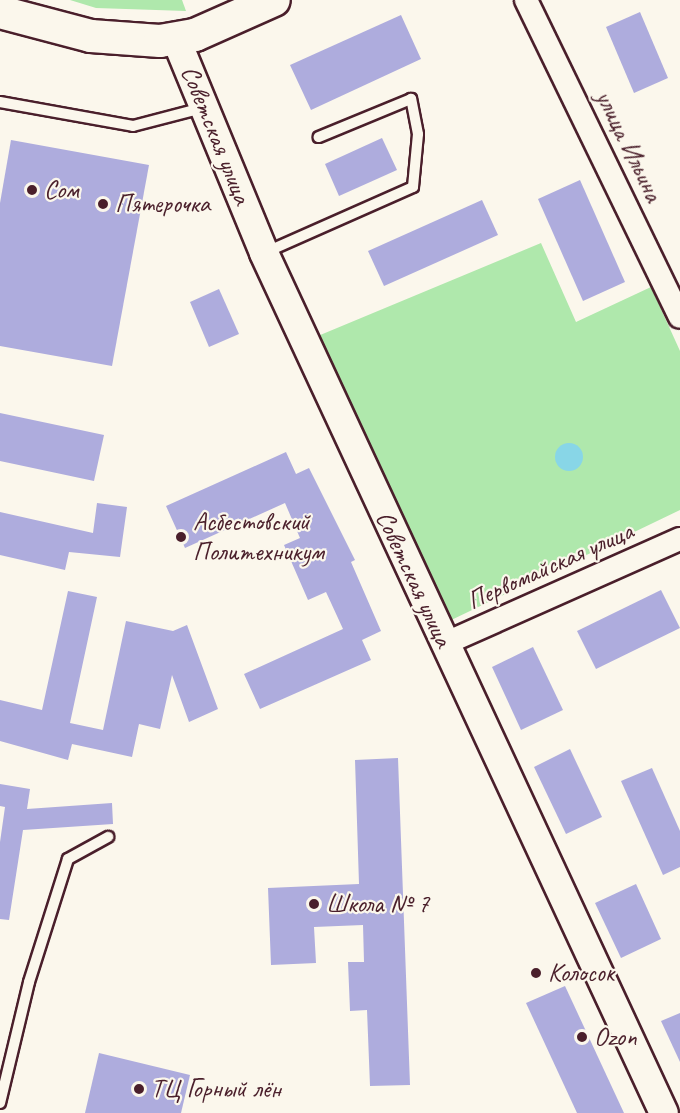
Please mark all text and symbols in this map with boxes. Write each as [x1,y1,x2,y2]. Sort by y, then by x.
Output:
street label: Советская улица [174,60,258,210]
street label: улица Ильина [589,85,669,207]
place label: Сом [44,174,79,206]
marker: Сом [25,183,39,197]
place label: Пятерочка [115,188,210,220]
marker: Пятерочка [96,197,110,211]
street label: Советская улица [368,505,460,653]
place label: Асбестовский Политехникум [193,506,324,568]
street label: Первомайская улица [461,515,639,617]
marker: Асбестовский Политехникум [174,530,188,544]
place label: Школа № 7 [326,888,429,920]
marker: Школа № 7 [307,897,321,911]
place label: Колосок [548,957,614,989]
marker: Колосок [529,966,543,980]
place label: Ozon [594,1021,637,1053]
marker: Ozon [575,1030,589,1044]
place label: ТЦ Горный лён [151,1073,280,1105]
marker: ТЦ Горный лён [132,1082,146,1096]

